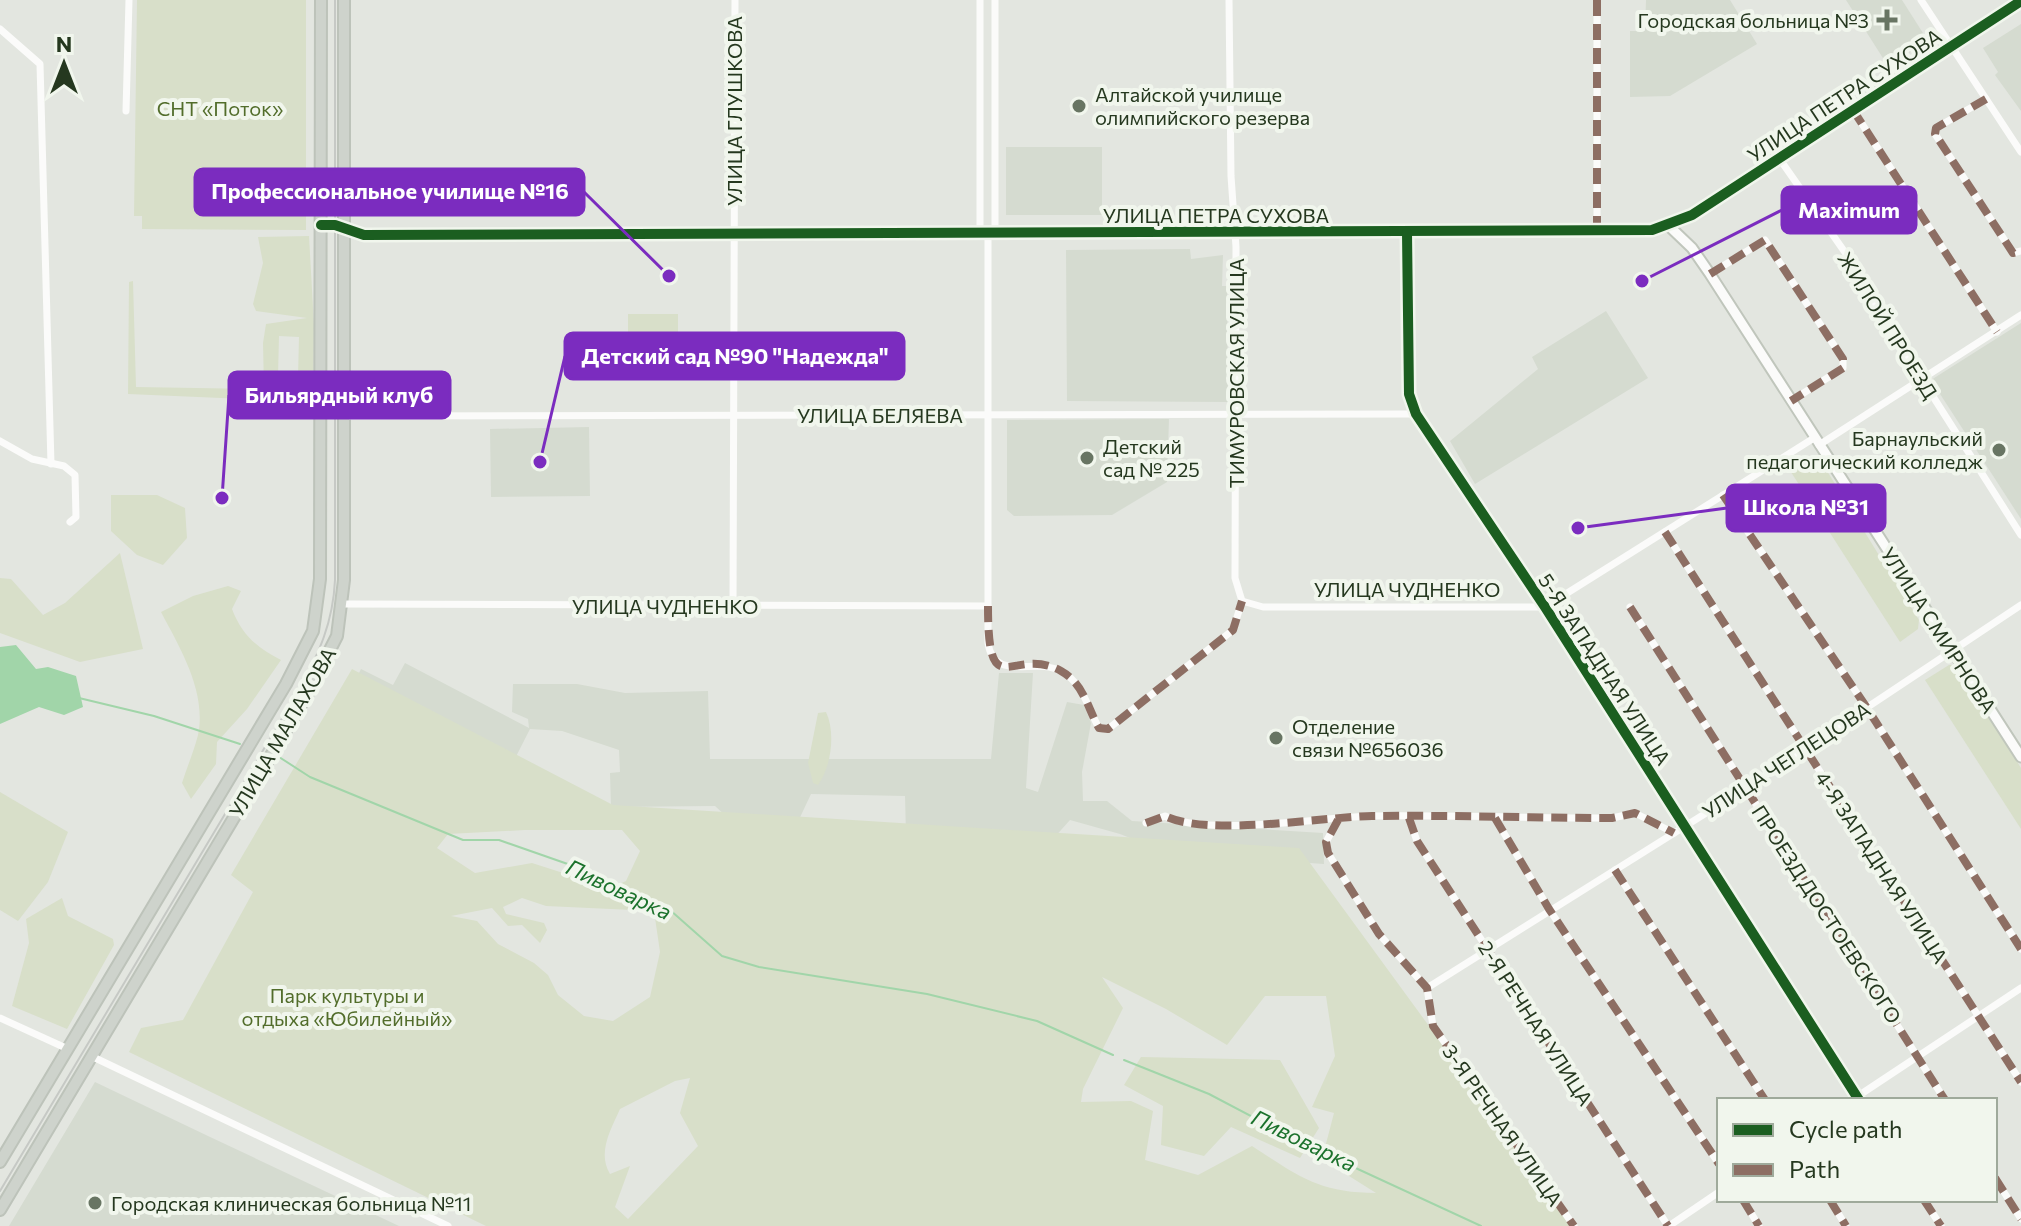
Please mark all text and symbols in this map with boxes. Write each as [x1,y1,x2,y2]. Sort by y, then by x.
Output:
place label: Городская больница №3 [1637,8,1869,32]
marker: Городская больница №3 [1876,9,1898,31]
street label: УЛИЦА ГЛУШКОВА [722,16,746,206]
street label: УЛИЦА ПЕТРА СУХОВА [1742,23,1946,167]
north arrow [24,24,104,104]
text: N [56,30,72,57]
place label: Алтайской училище олимпийского резерва [1095,82,1310,129]
park label: СНТ «Поток» [157,96,283,120]
marker: Алтайской училище олимпийского резерва [1070,97,1088,115]
callout: Профессиональное училище №16 [195,169,584,215]
text: Профессиональное училище №16 [211,177,569,204]
callout: Maximum [1782,187,1916,233]
text: Maximum [1798,196,1900,223]
street label: УЛИЦА ПЕТРА СУХОВА [1103,203,1329,227]
street label: ЖИЛОЙ ПРОЕЗД [1833,247,1943,403]
street label: ТИМУРОВСКАЯ УЛИЦА [1224,258,1248,488]
callout: Детский сад №90 "Надежда" [565,333,904,379]
text: Детский сад №90 "Надежда" [581,342,889,369]
callout: Бильярдный клуб [229,372,450,418]
text: Бильярдный клуб [245,381,433,408]
street label: УЛИЦА БЕЛЯЕВА [797,403,963,427]
place label: Барнаульский педагогический колледж [1746,426,1983,473]
place label: Детский сад № 225 [1103,434,1200,481]
marker: Барнаульский педагогический колледж [1990,441,2008,459]
marker: Детский сад № 225 [1078,449,1096,467]
callout: Школа №31 [1727,485,1885,531]
text: Школа №31 [1743,493,1869,520]
street label: УЛИЦА СМИРНОВА [1876,542,2002,718]
street label: 5-Я ЗАПАДНАЯ УЛИЦА [1534,569,1676,769]
street label: УЛИЦА ЧУДНЕНКО [1314,577,1500,601]
street label: УЛИЦА ЧУДНЕНКО [572,594,758,618]
street label: УЛИЦА МАЛАХОВА [224,643,341,821]
street label: УЛИЦА ЧЕГЛЕЦОВА [1698,697,1875,823]
place label: Отделение связи №656036 [1292,714,1444,761]
marker: Отделение связи №656036 [1267,729,1285,747]
street label: 4-Я ЗАПАДНАЯ УЛИЦА [1811,766,1953,968]
street label: ПРОЕЗД ДОСТОЕВСКОГО [1747,800,1907,1028]
water label: Пивоварка [562,853,676,925]
street label: 2-Я РЕЧНАЯ УЛИЦА [1474,936,1598,1110]
park label: Парк культуры и отдыха «Юбилейный» [242,983,452,1030]
street label: 3-Я РЕЧНАЯ УЛИЦА [1438,1040,1568,1211]
legend [1717,1098,1997,1202]
water label: Пивоварка [1247,1103,1361,1177]
text: Cycle path [1789,1114,1903,1143]
text: Path [1789,1154,1840,1183]
place label: Городская клиническая больница №11 [111,1191,471,1215]
marker: Городская клиническая больница №11 [86,1194,104,1212]

